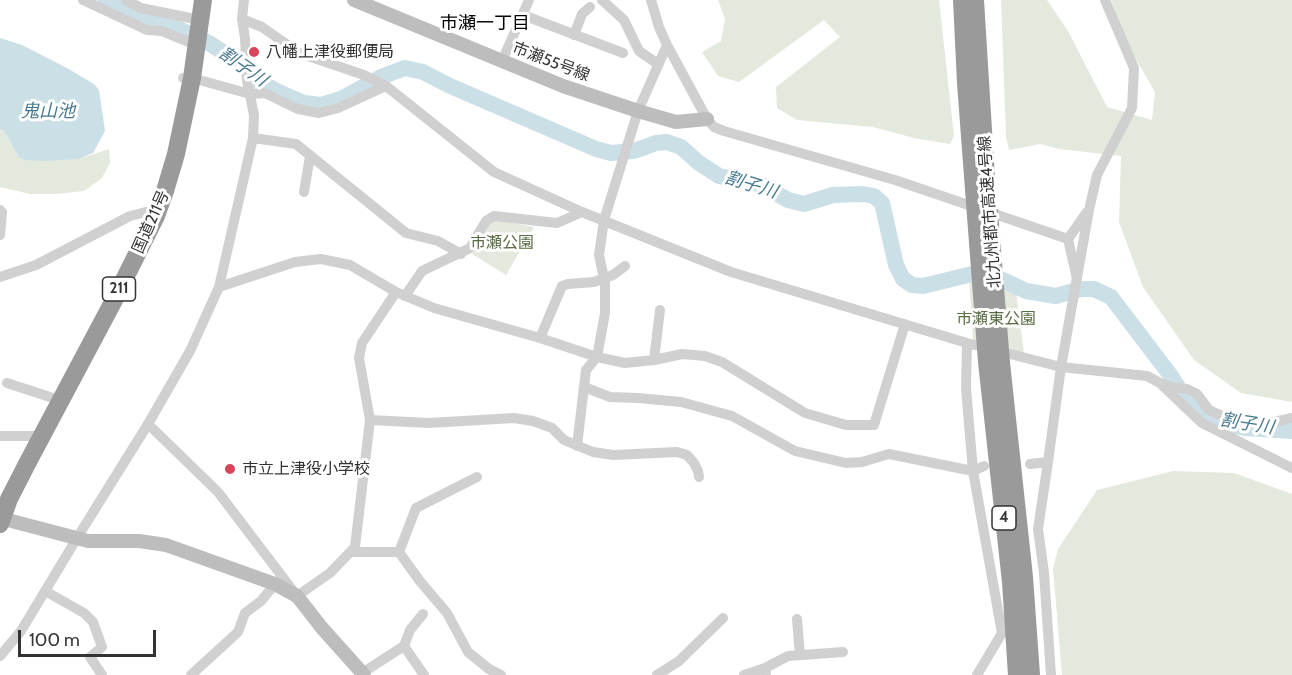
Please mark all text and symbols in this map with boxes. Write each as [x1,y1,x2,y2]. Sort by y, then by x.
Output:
district label: 市瀬一丁目 [440,13,530,35]
street label: 市瀬55号線 [510,38,592,86]
place label: 八幡上津役郵便局 [266,42,394,62]
water label: 割子川 [215,43,271,91]
marker: 八幡上津役郵便局 [247,45,261,59]
water label: 鬼山池 [21,101,75,123]
street label: 北九州都市高速4号線 [975,135,1005,289]
water label: 割子川 [722,167,780,203]
street label: 国道211号 [129,188,173,256]
park label: 市瀬公園 [470,233,534,253]
road number: 211 [102,277,136,301]
park label: 市瀬東公園 [956,309,1036,329]
water label: 割子川 [1219,409,1275,439]
place label: 市立上津役小学校 [242,459,370,479]
marker: 市立上津役小学校 [223,462,237,476]
road number: 4 [992,506,1016,530]
scale bar [21,618,159,656]
text: 100 m [29,629,80,651]

